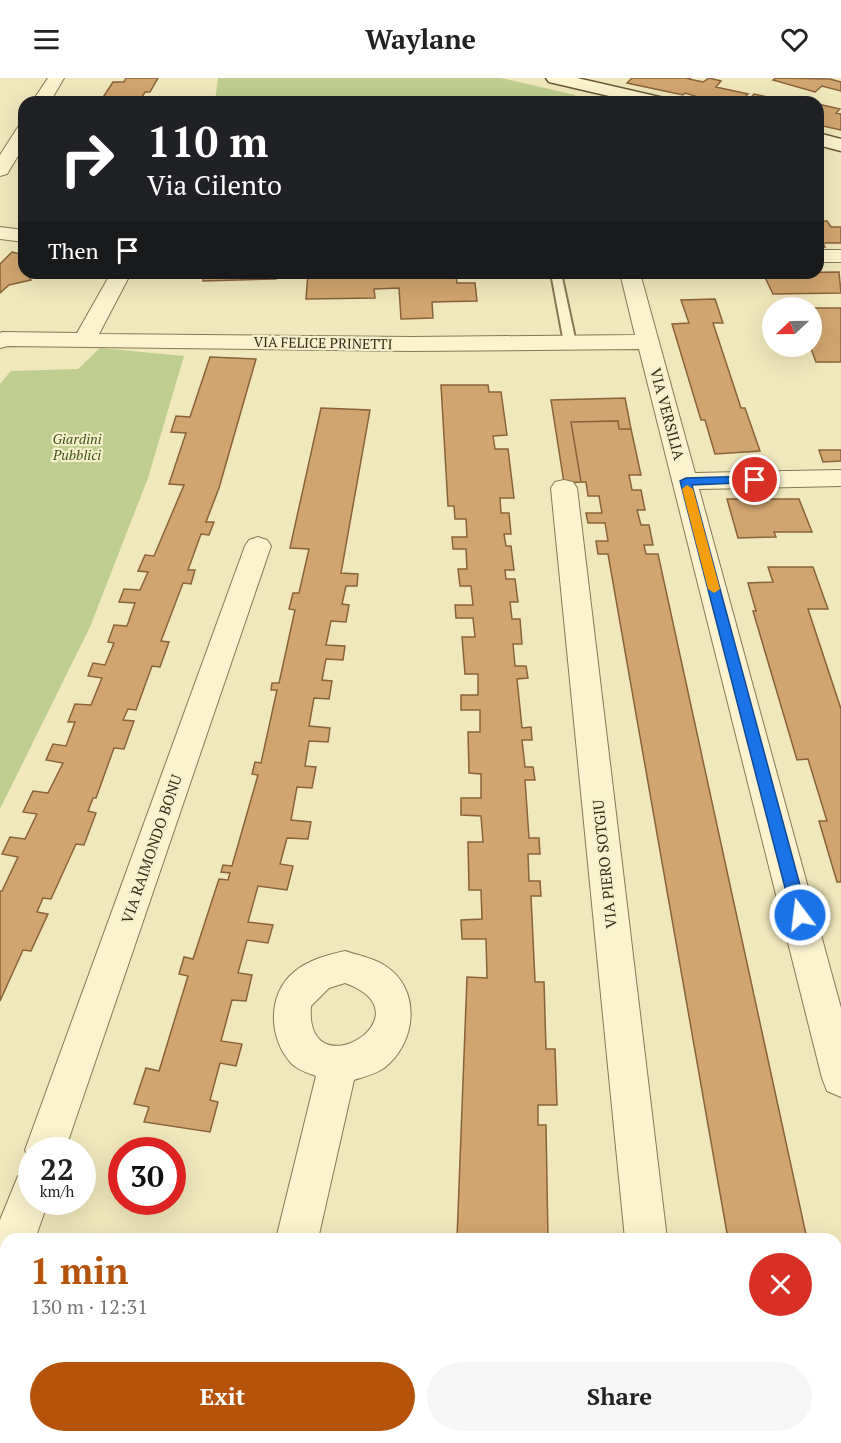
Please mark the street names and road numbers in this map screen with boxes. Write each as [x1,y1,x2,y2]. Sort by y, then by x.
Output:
street label: VIA FELICE PRINETTI [253,332,393,353]
street label: VIA VERSILIA [646,366,690,463]
street label: VIA RAIMONDO BONU [116,772,186,926]
street label: VIA PIERO SOTGIU [587,799,621,929]

